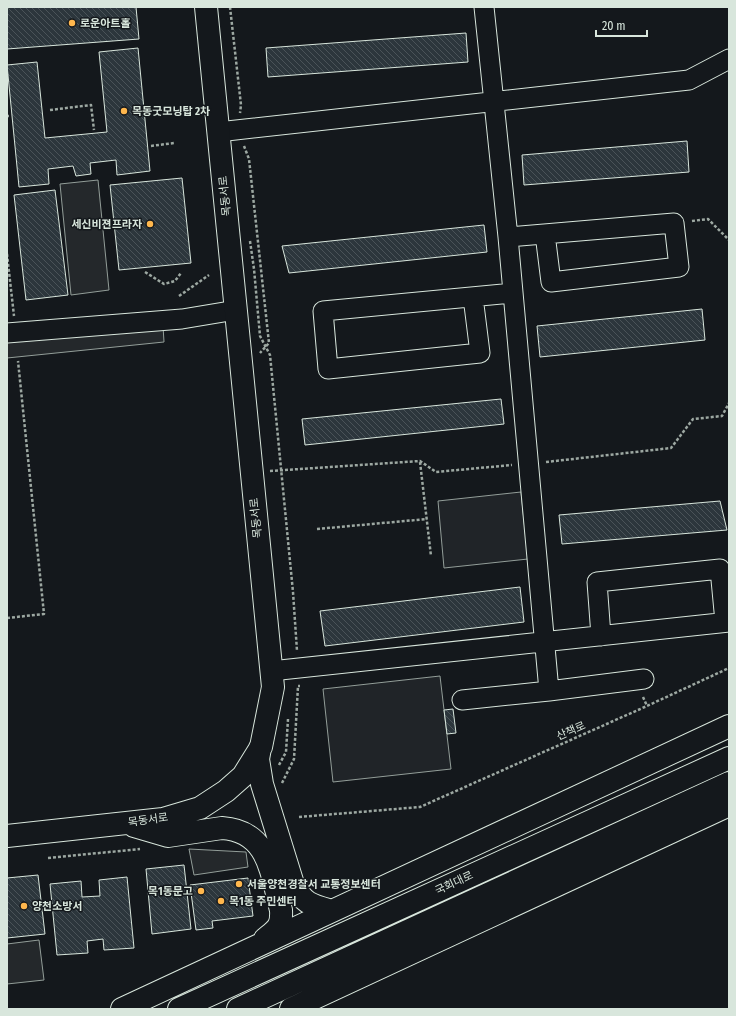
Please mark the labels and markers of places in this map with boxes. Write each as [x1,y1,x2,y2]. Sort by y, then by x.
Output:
place label: 로운아트홀 [80,17,131,30]
marker: 로운아트홀 [67,18,77,28]
place label: 목동굿모닝탑 2차 [132,105,210,118]
marker: 목동굿모닝탑 2차 [119,106,129,116]
place label: 세신비젼프라자 [71,218,142,231]
marker: 세신비젼프라자 [145,219,155,229]
place label: 서울양천경찰서 교통정보센터 [247,878,381,891]
marker: 서울양천경찰서 교통정보센터 [234,879,244,889]
place label: 목1동문고 [148,885,193,898]
marker: 목1동문고 [196,886,206,896]
place label: 목1동 주민센터 [229,895,297,908]
marker: 목1동 주민센터 [216,896,226,906]
place label: 양천소방서 [32,900,83,913]
marker: 양천소방서 [19,901,29,911]

